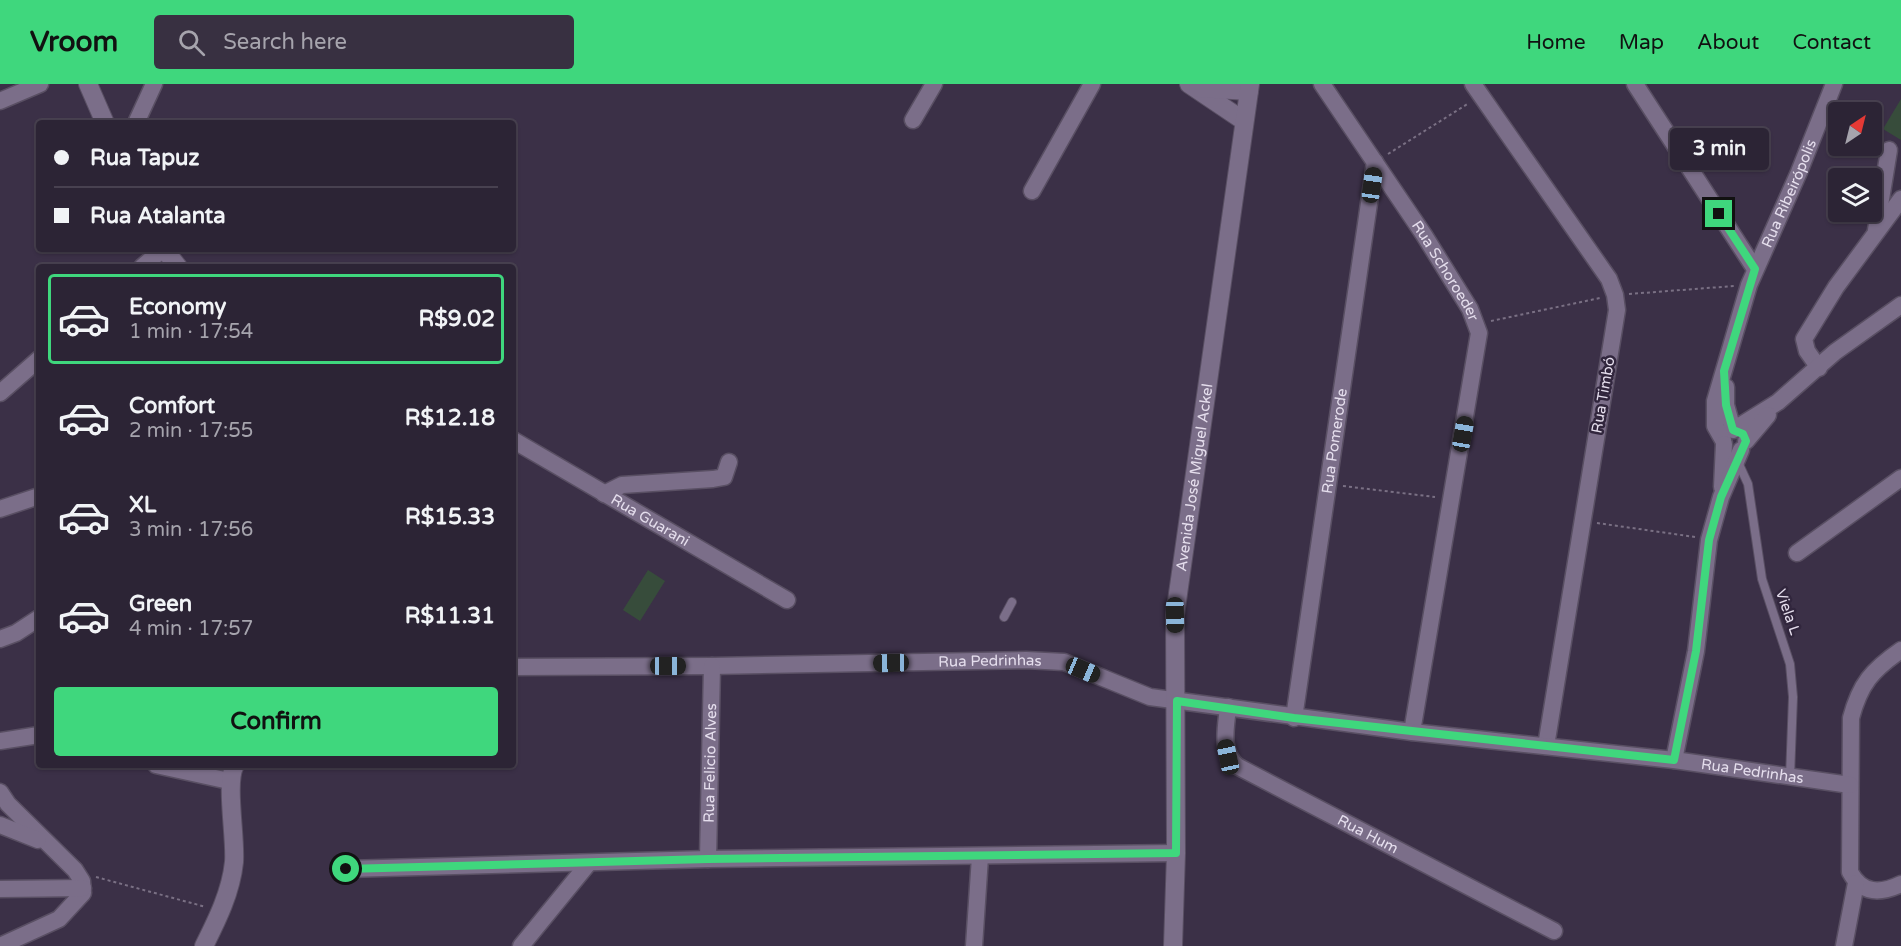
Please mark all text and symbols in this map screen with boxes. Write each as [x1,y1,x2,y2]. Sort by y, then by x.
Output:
search box [154,15,574,69]
text: Vroom [30,25,118,59]
icon: search [175,26,208,59]
text: Search here [223,29,347,55]
text: Home [1526,30,1586,55]
text: Map [1619,30,1664,55]
text: About [1697,30,1759,55]
text: Contact [1792,30,1871,55]
north arrow [1828,102,1882,156]
map controls [1828,102,1882,222]
callout: 3 min [1670,127,1768,169]
text: 3 min [1693,137,1746,161]
street label: Rua Ribeirópolis [1758,137,1820,250]
text: Rua Tapuz [90,145,199,171]
car [1361,166,1383,204]
button: layers [1828,168,1882,222]
route end [1705,200,1732,227]
text: Rua Atalanta [90,203,226,229]
street label: Rua Schoroeder [1408,217,1483,324]
icon: car [57,292,111,346]
text: Economy [129,294,226,320]
text: R$9.02 [419,306,495,332]
text: 1 min · 17:54 [129,320,253,344]
street label: Rua Timbó [1587,355,1619,435]
street label: Avenida José Miguel Ackel [1172,382,1217,573]
street label: Rua Pomerode [1318,387,1351,495]
icon: car [57,391,111,445]
text: Comfort [129,393,215,419]
text: R$12.18 [405,405,495,431]
car [1451,415,1475,453]
text: 2 min · 17:55 [129,419,253,443]
icon: car [57,490,111,544]
street label: Rua Guarani [608,490,693,550]
text: XL [129,492,156,518]
text: R$15.33 [405,504,495,530]
text: 3 min · 17:56 [129,518,253,542]
street label: Viela L [1772,587,1804,638]
icon: car [57,589,111,643]
text: Green [129,591,192,617]
car [1166,597,1184,633]
text: R$11.31 [405,603,495,629]
text: 4 min · 17:57 [129,617,253,641]
street label: Rua Pedrinhas [938,651,1042,671]
car [873,654,909,672]
car [1063,655,1103,685]
car [650,657,686,675]
button: Confirm [54,687,498,756]
street label: Rua Felicio Alves [700,703,720,823]
car [1215,738,1241,776]
street label: Rua Pedrinhas [1700,755,1805,787]
street label: Rua Hum [1334,811,1402,857]
route start [332,855,359,882]

